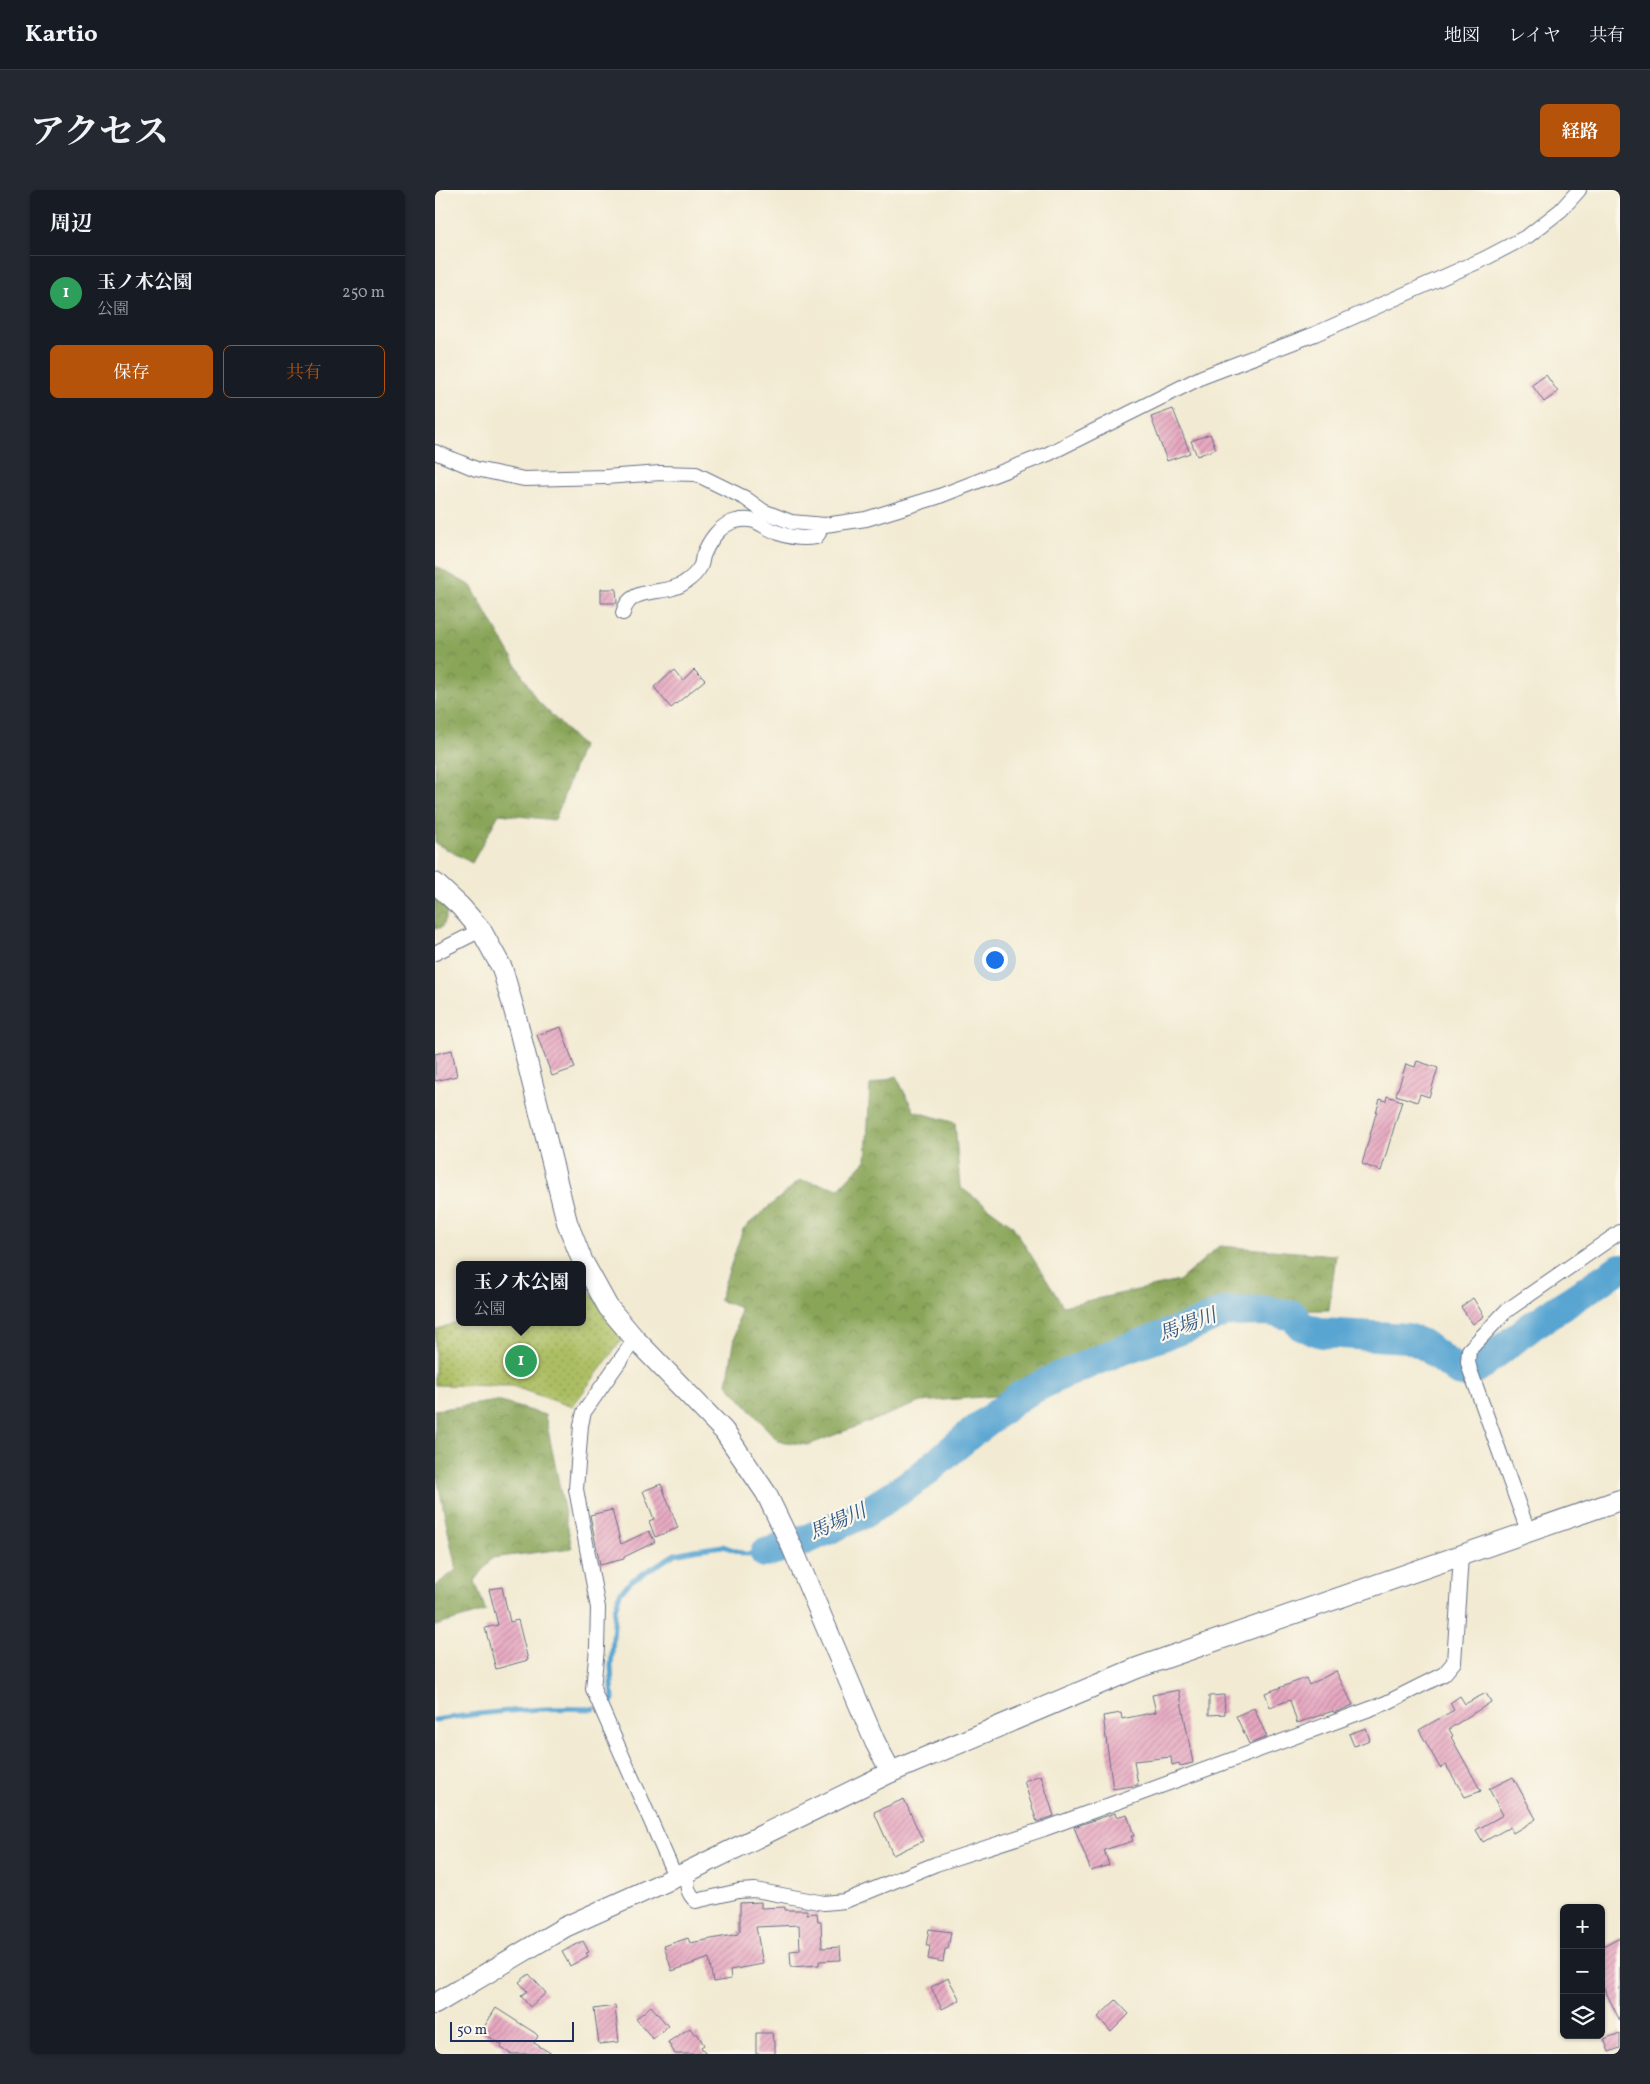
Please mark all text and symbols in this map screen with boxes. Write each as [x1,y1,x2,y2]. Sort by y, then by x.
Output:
text: Kartio [25,18,98,52]
text: 地図 [1444,24,1480,49]
text: レイヤ [1508,24,1561,49]
text: 共有 [1589,24,1625,49]
button: 経路 [1540,104,1620,157]
text: アクセス [30,110,169,158]
text: 周辺 [50,210,92,239]
text: 玉ノ木公園 [97,270,192,296]
text: 1 [63,282,69,304]
text: 250 m [342,282,385,304]
text: 公園 [97,299,129,321]
button: 保存 [50,345,213,398]
button: 共有 [223,345,385,398]
your location [982,947,1008,973]
popup [456,1261,586,1326]
text: 玉ノ木公園 [473,1270,569,1296]
text: 公園 [473,1299,506,1321]
water label: 馬場川 [1155,1302,1223,1349]
pin: 1 [505,1342,537,1380]
water label: 馬場川 [805,1497,873,1548]
map controls [1560,1904,1605,2039]
button: + [1560,1904,1605,1949]
button: − [1560,1949,1605,1994]
button: layers [1560,1994,1605,2039]
scale bar [450,2019,574,2042]
text: 50 m [457,2021,487,2040]

